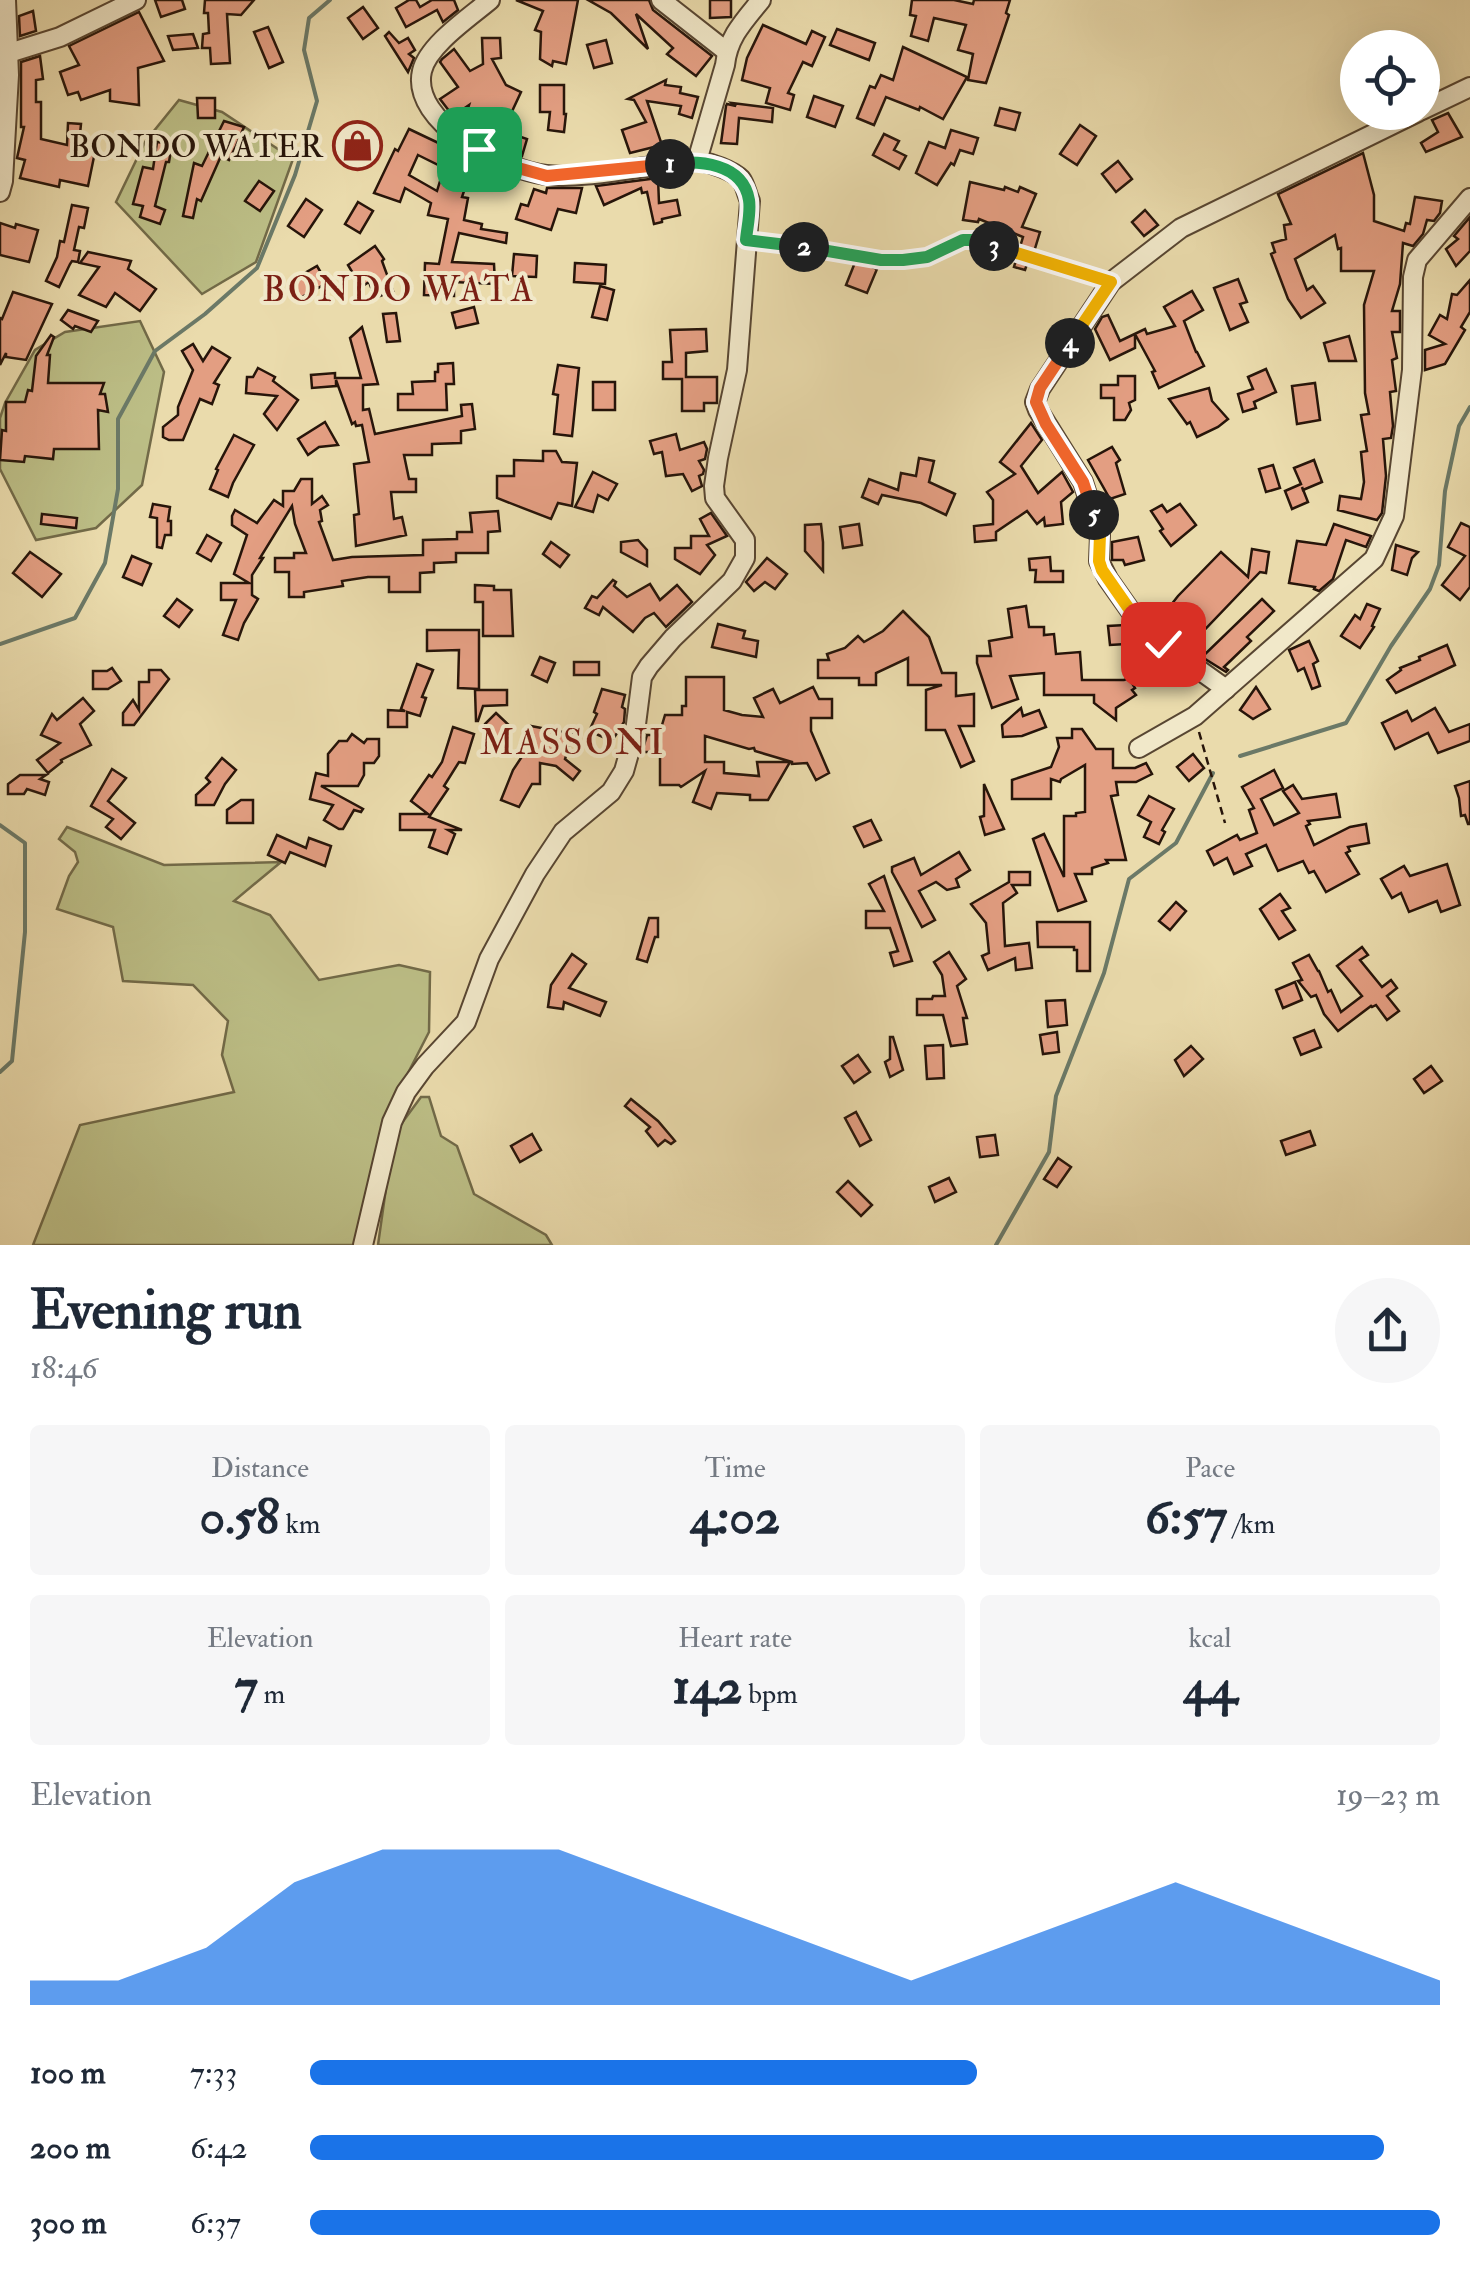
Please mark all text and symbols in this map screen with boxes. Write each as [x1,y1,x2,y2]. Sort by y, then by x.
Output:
map controls [1340,30,1440,130]
button: locate [1340,30,1440,130]
pin [437,107,522,192]
shop icon: BONDO WATER [332,120,384,172]
icon: arrive [452,122,507,177]
place label: BONDO WATER [69,127,324,167]
pin: 1 [645,139,695,189]
text: 1 [665,146,675,181]
pin: 3 [969,221,1019,271]
pin: 2 [779,222,829,272]
text: 3 [989,228,999,263]
text: 2 [797,229,811,264]
district label: BONDO WATA [262,268,536,312]
pin: 4 [1045,318,1095,368]
text: 4 [1062,325,1078,360]
pin: 5 [1069,490,1119,540]
text: 5 [1088,497,1100,532]
pin [1121,602,1206,687]
icon: check [1136,617,1191,672]
district label: MASSONI [480,721,666,765]
text: Evening run [30,1276,302,1345]
button: share [1335,1278,1440,1383]
text: 18:46 [30,1348,98,1388]
text: Distance [211,1451,309,1486]
text: Time [704,1451,766,1486]
text: Pace [1185,1451,1235,1486]
text: 0.58 [200,1486,280,1549]
text: 4:02 [690,1486,780,1549]
text: 6:57 [1145,1486,1227,1549]
text: km [280,1507,320,1542]
text: /km [1227,1507,1275,1542]
text: Elevation [207,1621,313,1656]
text: Heart rate [678,1621,792,1656]
text: kcal [1189,1621,1231,1656]
text: 7 [235,1656,258,1719]
text: 142 [672,1656,742,1719]
text: 44 [1183,1656,1237,1719]
text: m [258,1677,285,1712]
text: bpm [742,1677,798,1712]
text: Elevation [30,1775,152,1815]
text: 19–23 m [1336,1775,1440,1815]
text: 100 m [30,2053,106,2093]
text: 7:33 [190,2053,237,2093]
text: 200 m [30,2128,111,2168]
text: 6:42 [190,2128,248,2168]
text: 300 m [30,2203,107,2243]
text: 6:37 [190,2203,241,2243]

